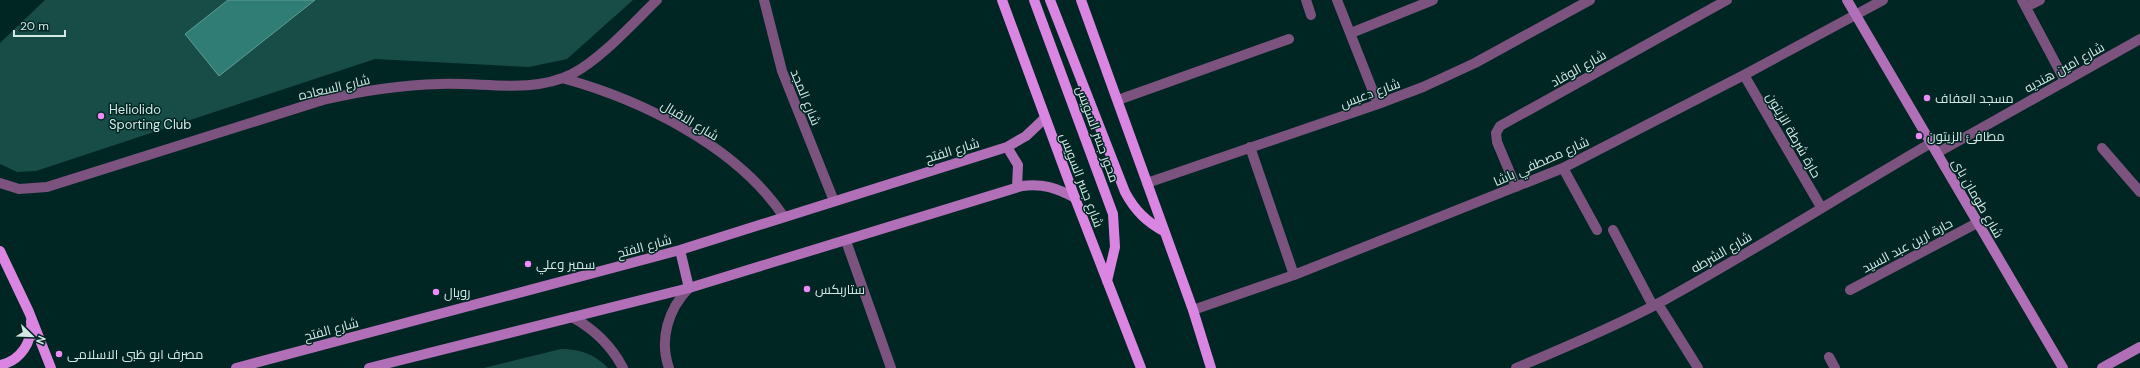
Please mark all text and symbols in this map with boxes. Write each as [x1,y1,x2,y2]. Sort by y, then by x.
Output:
scale bar [14,12,65,38]
text: 20 m [20,18,49,34]
street label: شارع امين هنديه [2021,38,2107,96]
street label: شارع الوقاد [1547,46,1609,91]
street label: شارع المجد [787,67,825,128]
street label: شارع السعاده [297,71,372,104]
street label: شارع دعبس [1338,75,1403,112]
street label: محور جسر السويس [1072,84,1123,185]
street label: حارة شرطة الزيتون [1762,89,1825,181]
place label: مسجد العفاف [1935,90,2014,107]
marker: مسجد العفاف [1922,93,1932,103]
street label: شارع الاقبال [658,96,722,144]
place label: Heliolido Sporting Club [109,101,191,133]
marker: Heliolido Sporting Club [96,111,106,121]
place label: مطافئ الزيتون [1927,128,2005,145]
street label: شارع جسر السويس [1056,131,1107,230]
marker: مطافئ الزيتون [1914,131,1924,141]
street label: شارع مصطفي باشا [1491,133,1593,192]
street label: شارع الفتح [923,134,981,167]
street label: شارع طومان باى [1948,155,2007,241]
street label: حارة ارين عبد السيد [1859,214,1956,277]
street label: شارع الشرطه [1688,228,1755,277]
street label: شارع الفتح [615,231,673,262]
place label: سمير وعلي [536,256,595,275]
marker: سمير وعلي [523,259,533,269]
place label: ستاربكس [815,281,865,298]
place label: رويال [444,284,470,301]
marker: ستاربكس [802,284,812,294]
marker: رويال [431,287,441,297]
street label: شارع الفتح [302,314,360,345]
north arrow [12,316,52,356]
text: N [33,333,49,346]
place label: مصرف ابو ظبى الاسلامى [67,346,203,363]
marker: مصرف ابو ظبى الاسلامى [54,349,64,359]

